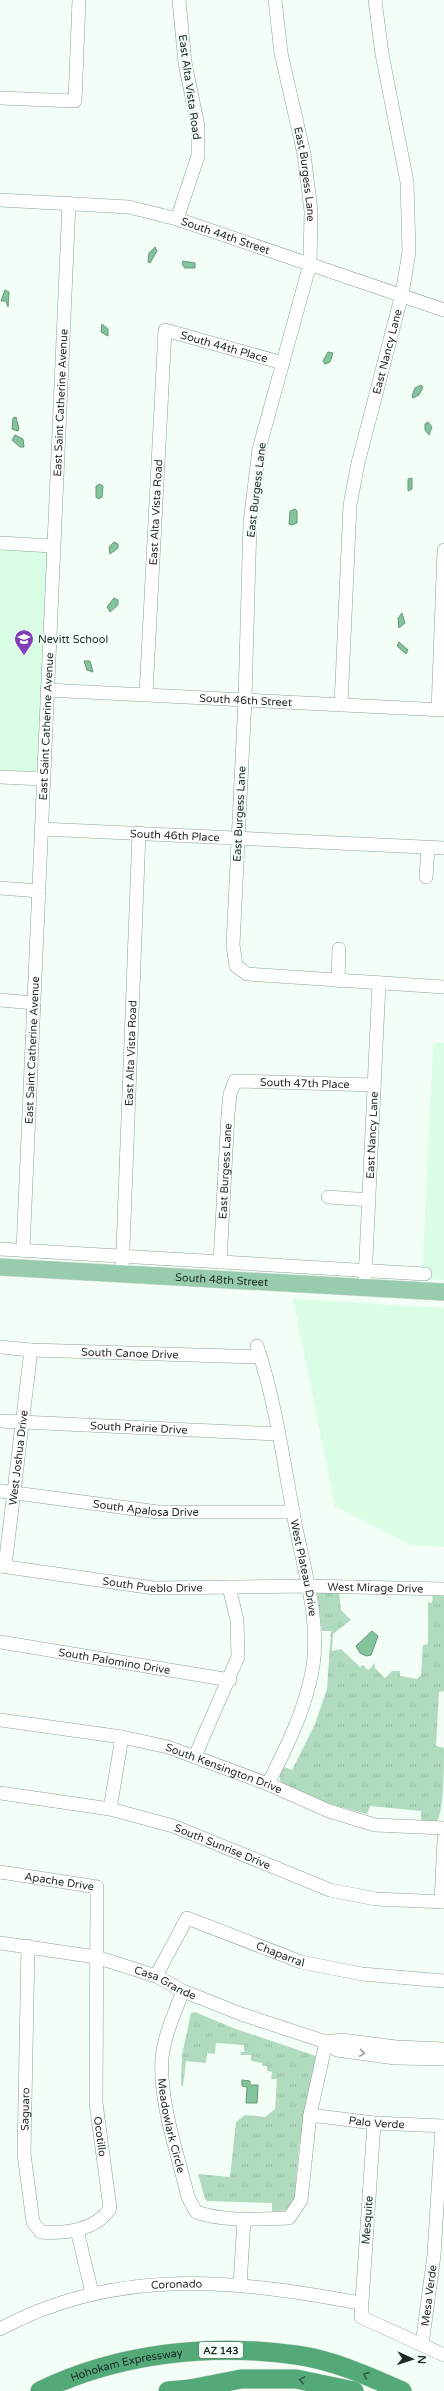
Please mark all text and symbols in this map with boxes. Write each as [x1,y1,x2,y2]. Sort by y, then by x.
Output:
street label: East Alta Vista Road [176,34,203,140]
street label: East Burgess Lane [291,126,317,222]
street label: South 44th Street [179,215,272,257]
street label: East Nancy Lane [370,308,405,396]
street label: East Saint Catherine Avenue [51,329,70,477]
street label: South 44th Place [179,329,269,365]
street label: East Burgess Lane [244,442,269,538]
street label: East Alta Vista Road [147,459,165,566]
school or university icon: Nevitt School [13,628,35,656]
place label: Nevitt School [38,633,108,646]
street label: East Saint Catherine Avenue [37,652,56,801]
street label: South 46th Street [199,692,293,709]
street label: East Burgess Lane [231,766,248,862]
street label: South 46th Place [130,827,220,844]
street label: East Saint Catherine Avenue [23,976,42,1124]
street label: East Alta Vista Road [122,1000,140,1106]
street label: South 47th Place [260,1076,350,1091]
street label: East Nancy Lane [364,1091,381,1179]
street label: East Burgess Lane [216,1123,234,1219]
street label: South 48th Street [175,1271,268,1289]
street label: South Canoe Drive [81,1346,179,1362]
street label: West Joshua Drive [6,1409,31,1506]
street label: South Prairie Drive [90,1419,188,1437]
street label: South Apalosa Drive [92,1497,199,1519]
street label: West Plateau Drive [287,1518,319,1617]
street label: South Pueblo Drive [102,1575,203,1595]
street label: West Mirage Drive [327,1580,424,1596]
street label: South Palomino Drive [58,1646,171,1677]
street label: South Kensington Drive [164,1741,284,1796]
street label: South Sunrise Drive [172,1821,272,1872]
street label: Apache Drive [24,1870,95,1893]
street label: Chaparral [254,1939,306,1970]
street label: Casa Grande [133,1964,198,2003]
one-way arrow [359,2048,365,2057]
street label: Meadowlark Circle [155,2078,188,2175]
street label: Saguaro [18,2087,32,2131]
street label: Palo Verde [348,2114,405,2131]
street label: Ocotillo [91,2116,109,2158]
street label: Mesquite [359,2195,376,2245]
street label: Mesa Verde [419,2264,440,2327]
street label: Coronado [150,2278,203,2292]
north arrow [392,2339,432,2379]
road number: AZ 143 [199,2342,243,2358]
street label: Hohokam Expressway [69,2346,183,2384]
text: N [415,2355,428,2364]
one-way arrow [363,2372,371,2380]
one-way arrow [299,2377,305,2385]

